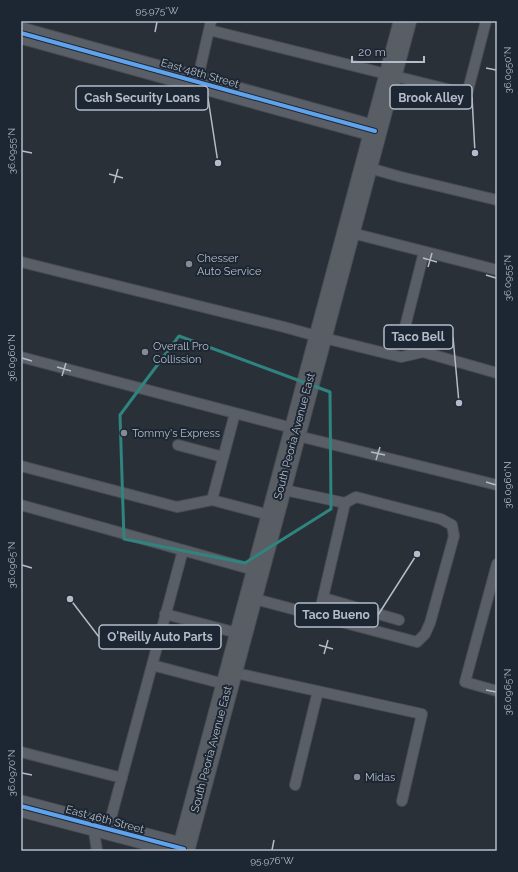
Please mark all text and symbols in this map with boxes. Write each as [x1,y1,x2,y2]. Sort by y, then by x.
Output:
text: 95.975°W [136,5,179,16]
scale bar [352,38,424,64]
text: 20 m [358,45,386,59]
text: 36.0950°N [502,47,513,94]
street label: East 48th Street [159,56,241,91]
callout: Brook Alley [390,85,472,109]
callout: Cash Security Loans [76,86,208,110]
text: Cash Security Loans [84,91,200,105]
text: Brook Alley [398,91,464,105]
text: 36.0955°N [6,128,17,174]
place label: Chesser Auto Service [197,252,262,278]
text: 36.0955°N [502,255,513,301]
marker: Chesser Auto Service [184,259,194,269]
callout: Taco Bell [384,325,453,349]
text: Taco Bell [391,330,445,344]
text: 36.0960°N [6,334,17,382]
place label: Overall Pro Collission [153,340,209,366]
marker: Overall Pro Collission [140,347,150,357]
street label: South Peoria Avenue East [271,371,318,501]
place label: Tommy's Express [132,427,220,440]
marker: Tommy's Express [119,428,129,438]
text: 36.0960°N [502,461,513,509]
text: 36.0965°N [6,541,17,589]
callout: Taco Bueno [295,603,378,627]
text: Taco Bueno [302,608,370,622]
callout: O'Reilly Auto Parts [99,625,221,649]
text: O'Reilly Auto Parts [107,630,213,644]
text: 36.0965°N [502,668,513,716]
street label: South Peoria Avenue East [188,684,235,814]
text: 36.0970°N [6,750,17,796]
place label: Midas [365,771,395,784]
marker: Midas [352,772,362,782]
street label: East 46th Street [64,803,146,836]
text: 95.976°W [250,855,294,866]

